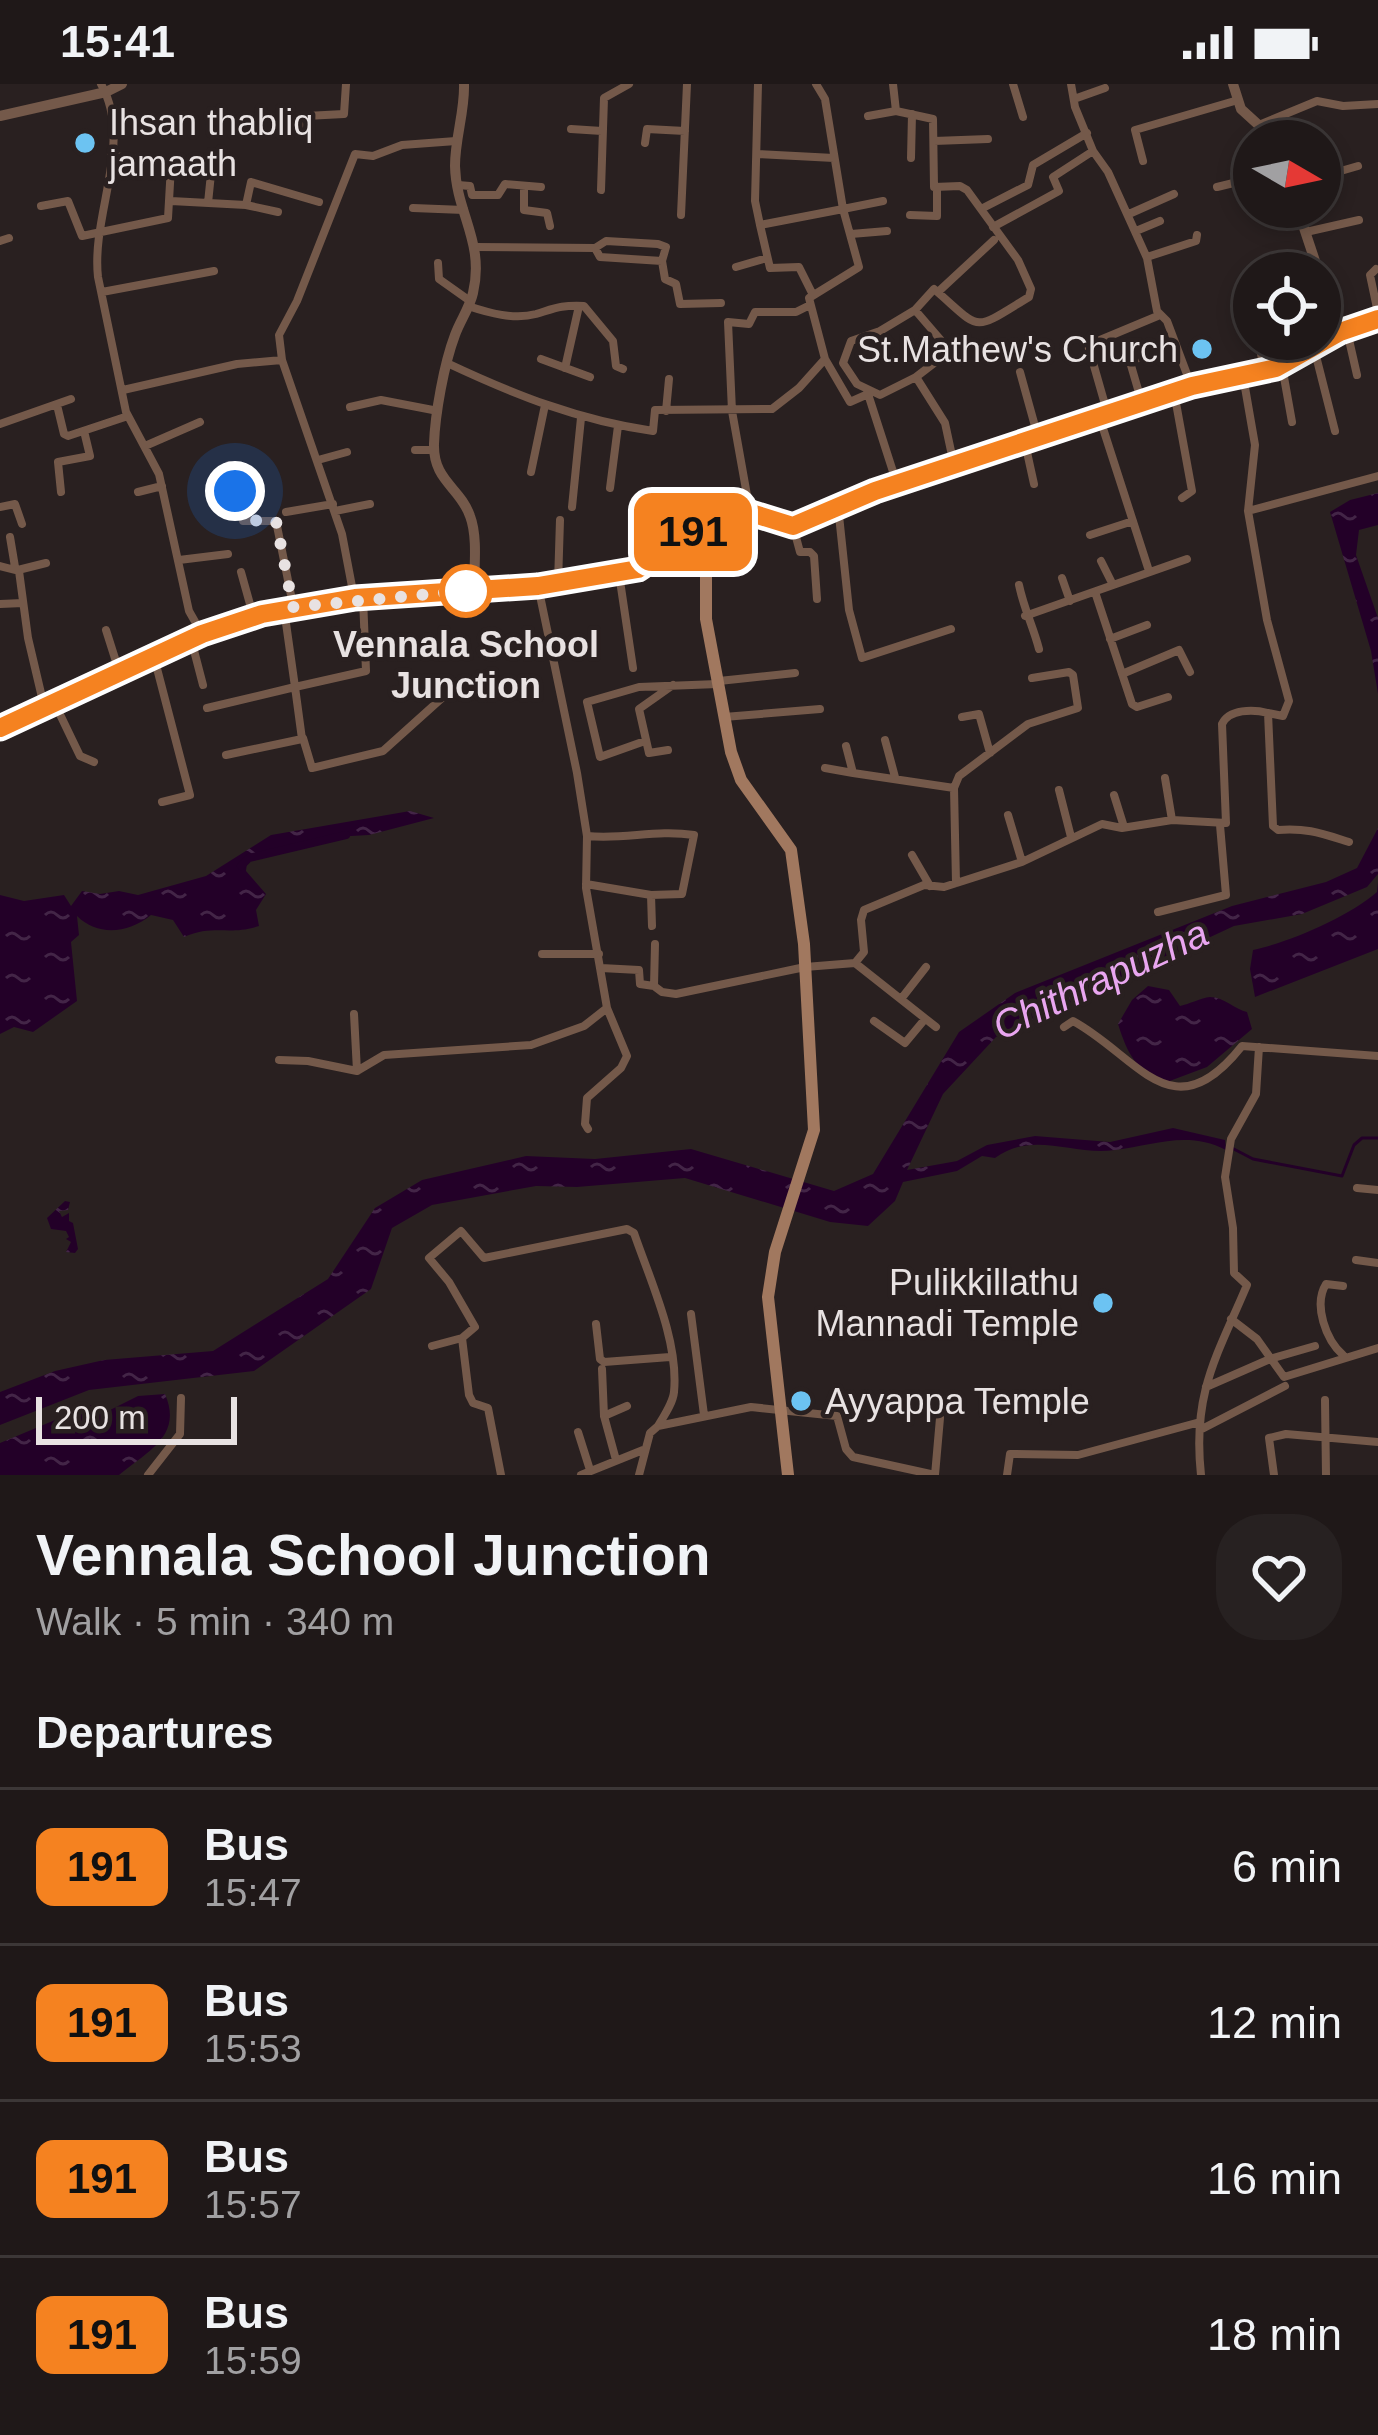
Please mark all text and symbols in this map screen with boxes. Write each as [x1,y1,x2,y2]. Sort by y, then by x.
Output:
text: 15:41 [60,16,175,67]
place label: Ihsan thabliq jamaath [108,102,313,184]
north arrow [1233,120,1341,228]
map controls [1233,120,1341,360]
marker: Ihsan thabliq jamaath [72,130,98,156]
button: locate [1233,252,1341,360]
place label: St.Mathew's Church [857,329,1178,370]
marker: St.Mathew's Church [1189,336,1215,362]
your location [205,461,265,521]
line badge: 191 [624,493,762,571]
text: 191 [658,508,728,555]
marker: Vennala School Junction [441,566,491,616]
place label: Vennala School Junction [333,624,599,706]
water label: Chithrapuzha [986,911,1214,1048]
place label: Pulikkillathu Mannadi Temple [816,1262,1079,1344]
marker: Pulikkillathu Mannadi Temple [1090,1290,1116,1316]
place label: Ayyappa Temple [825,1381,1090,1422]
marker: Ayyappa Temple [788,1388,814,1414]
scale bar [36,1391,237,1444]
text: 200 m [54,1399,146,1436]
button: heart [1216,1514,1342,1640]
text: Vennala School Junction [36,1523,711,1587]
text: Walk · 5 min · 340 m [36,1600,394,1643]
text: Departures [36,1707,274,1758]
text: Bus [204,1819,289,1870]
text: 6 min [1232,1841,1342,1892]
text: 191 [67,1843,137,1890]
text: 15:47 [204,1871,302,1914]
text: Bus [204,1975,289,2026]
text: 12 min [1207,1997,1342,2048]
text: 191 [67,1999,137,2046]
text: 15:53 [204,2027,302,2070]
text: Bus [204,2131,289,2182]
text: 16 min [1207,2153,1342,2204]
text: 191 [67,2155,137,2202]
text: 15:57 [204,2183,302,2226]
text: Bus [204,2287,289,2338]
text: 18 min [1207,2309,1342,2360]
text: 191 [67,2311,137,2358]
text: 15:59 [204,2339,302,2382]

